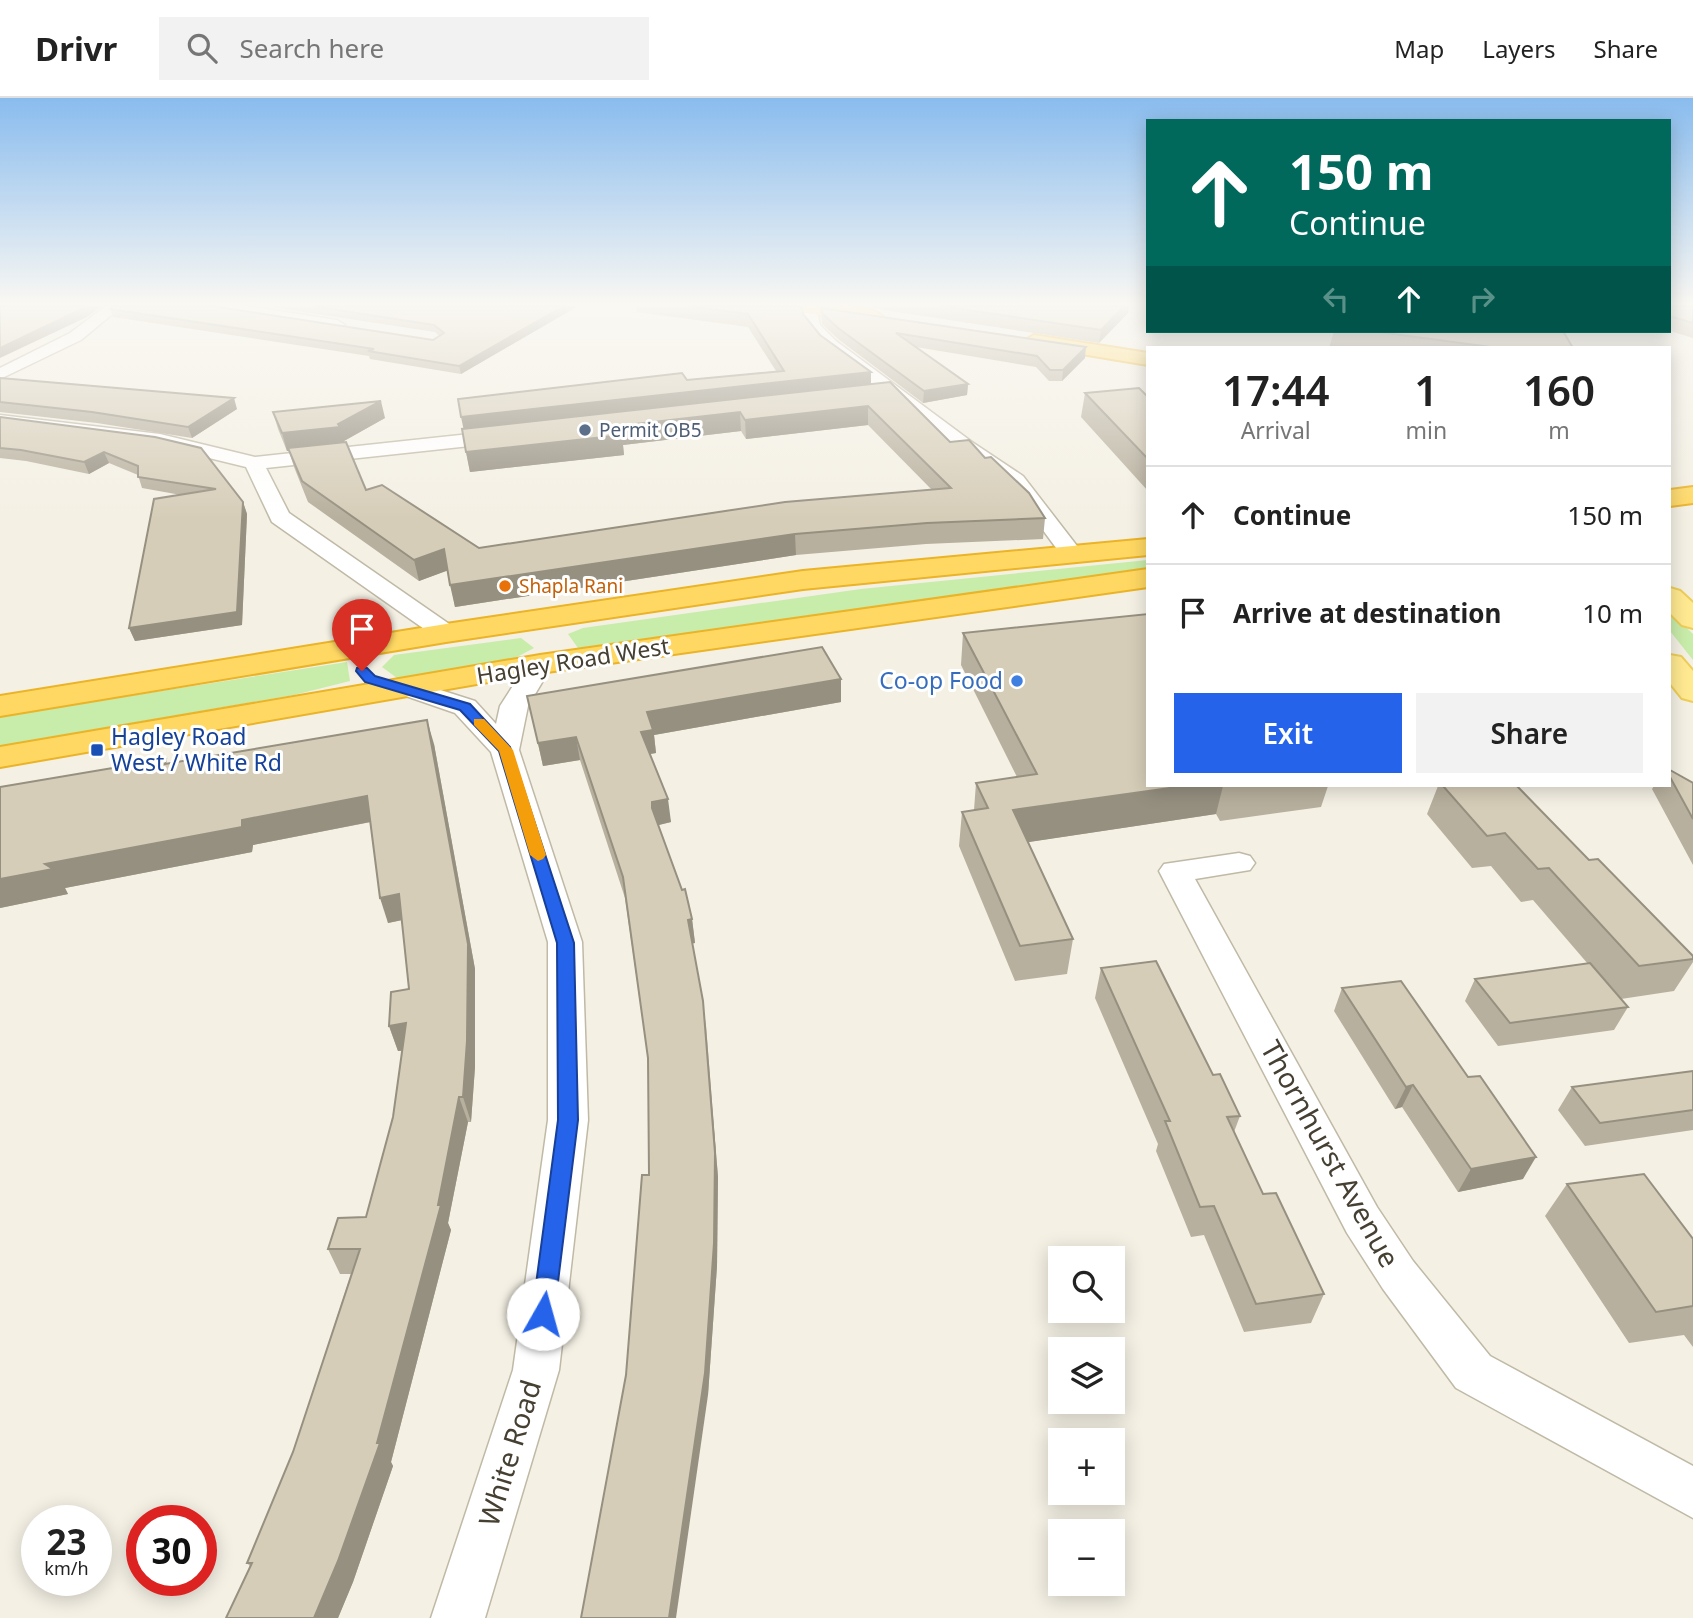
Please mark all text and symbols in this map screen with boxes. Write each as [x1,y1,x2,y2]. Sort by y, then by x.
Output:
search box [159,17,649,80]
text: Drivr [35,26,117,71]
icon: search [183,29,221,67]
text: Search here [239,30,384,66]
text: Map [1394,32,1444,65]
text: Layers [1482,32,1556,65]
text: Share [1594,32,1658,65]
text: 150 m [1289,138,1434,204]
icon: ahead [1174,147,1265,238]
text: Continue [1289,201,1426,244]
icon: left [1317,280,1355,318]
icon: ahead [1390,280,1428,318]
icon: right [1463,280,1501,318]
text: 17:44 [1222,361,1330,418]
text: 1 [1414,361,1438,418]
text: 160 [1523,361,1595,418]
text: Arrival [1241,414,1311,446]
text: min [1405,414,1447,446]
text: m [1548,414,1570,446]
place label: Permit OB5 [599,417,702,443]
marker: Permit OB5 [577,422,593,438]
icon: ahead [1174,496,1212,534]
text: Continue [1233,497,1351,533]
text: 150 m [1567,497,1643,533]
place label: Shapla Rani [519,573,623,599]
marker: Shapla Rani [497,578,513,594]
icon: arrive [1174,594,1212,632]
text: Arrive at destination [1233,595,1502,631]
text: 10 m [1582,595,1643,631]
pin [332,599,392,671]
icon: arrive [343,610,381,648]
street label: Hagley Road West [474,629,672,691]
place label: Co-op Food [879,664,1003,696]
marker: Co-op Food [1009,673,1025,689]
button: Exit [1174,693,1402,773]
button: Share [1416,693,1643,773]
place label: Hagley Road West / White Rd [111,720,282,778]
marker: Hagley Road West / White Rd [89,742,105,758]
street label: Thornhurst Avenue [1253,1033,1409,1274]
map controls [1048,1246,1125,1596]
button: search [1048,1246,1125,1323]
position arrow [506,1277,580,1351]
button: layers [1048,1337,1125,1414]
street label: White Road [469,1375,549,1530]
button: + [1048,1428,1125,1505]
speed limit sign: 30 [126,1505,217,1596]
text: 23 [46,1518,87,1565]
button: − [1048,1519,1125,1596]
text: km/h [44,1556,89,1580]

